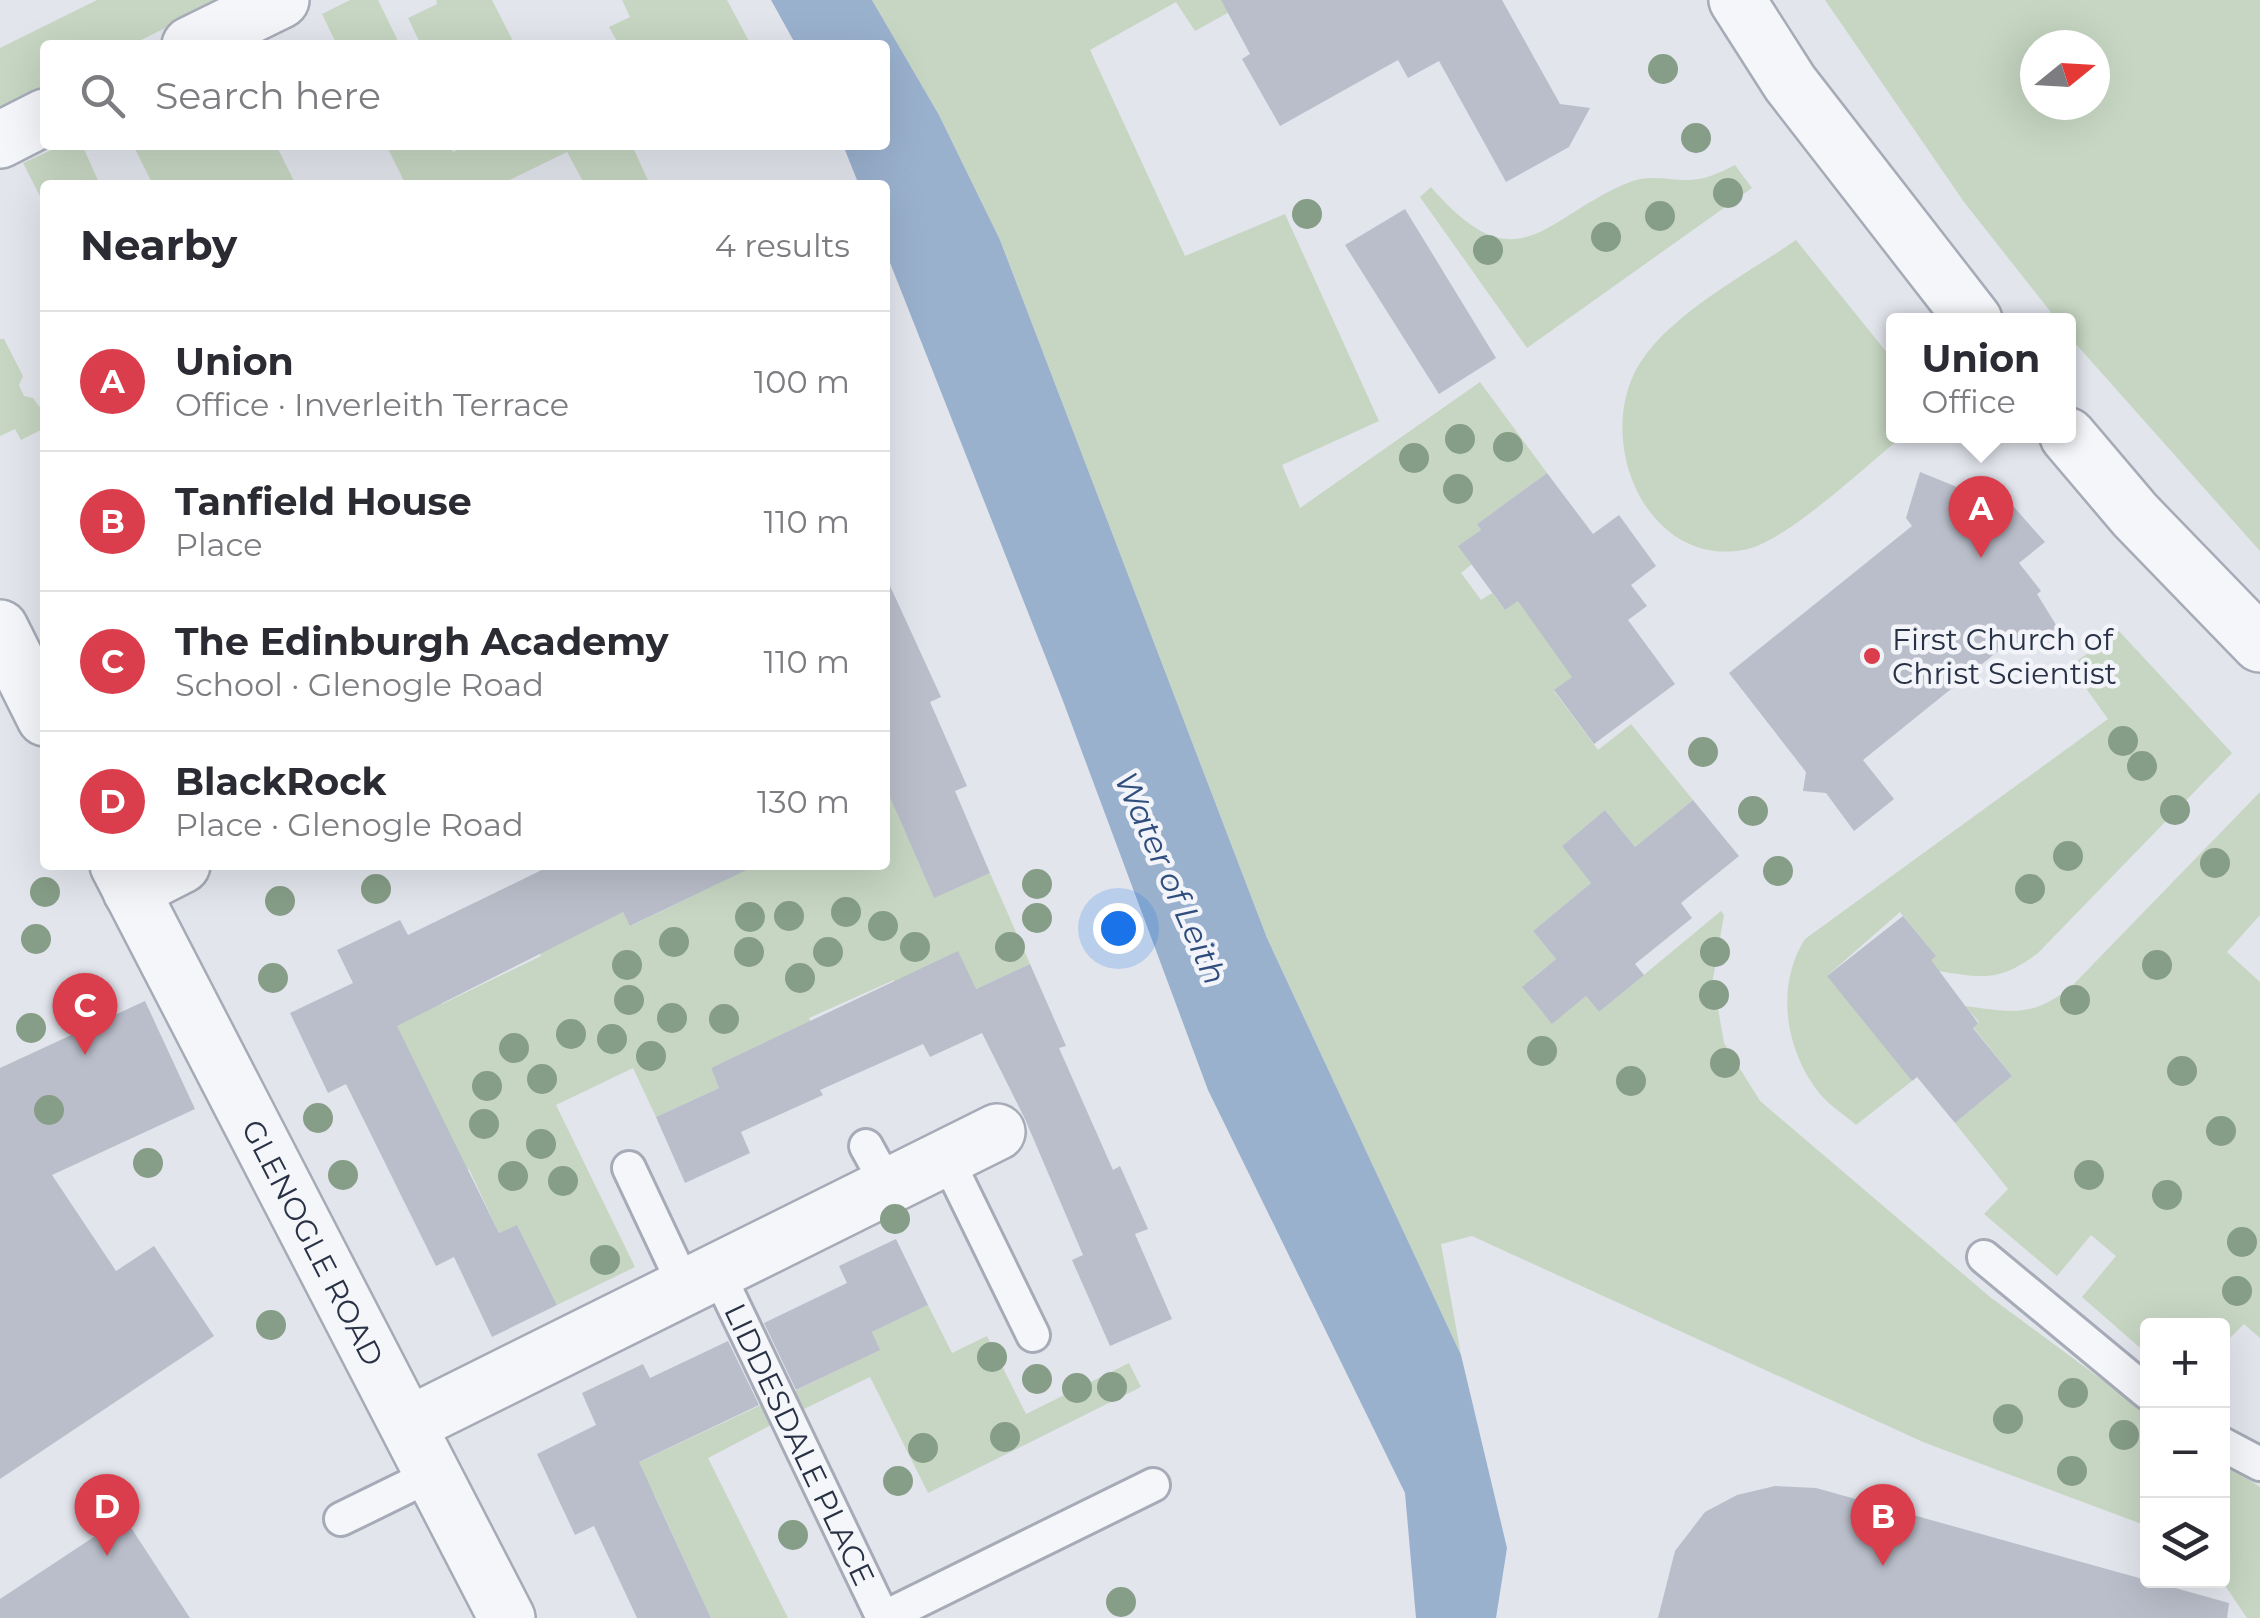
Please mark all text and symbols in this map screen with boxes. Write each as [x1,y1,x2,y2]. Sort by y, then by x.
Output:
north arrow [2020,30,2110,120]
search box [40,40,890,150]
icon: search [75,68,130,123]
text: Search here [155,72,381,119]
text: Nearby [80,219,237,271]
text: 4 results [715,226,850,265]
popup [1886,313,2076,443]
text: Union [1922,335,2040,382]
text: Union [175,338,294,385]
text: A [100,362,125,401]
text: 100 m [754,362,850,401]
text: Office [1922,382,2016,421]
text: Office · Inverleith Terrace [175,385,569,424]
pin: A [1948,476,2014,558]
text: Tanfield House [175,478,472,525]
text: B [100,502,125,541]
text: 110 m [763,502,850,541]
text: Place [175,525,263,564]
text: The Edinburgh Academy [175,618,668,665]
place label: First Church of Christ Scientist [1892,621,2117,692]
text: C [101,642,124,681]
text: 110 m [763,642,850,681]
marker: First Church of Christ Scientist [1861,645,1883,667]
text: School · Glenogle Road [175,665,544,704]
text: BlackRock [175,758,386,805]
water label: Water of Leith [1107,766,1235,990]
text: D [99,782,126,821]
text: 130 m [757,782,850,821]
text: Place · Glenogle Road [175,805,524,844]
your location [1093,903,1144,954]
pin: C [52,972,118,1055]
street label: GLENOGLE ROAD [234,1113,392,1372]
street label: LIDDESDALE PLACE [717,1297,883,1591]
map controls [2140,1318,2230,1588]
button: + [2140,1318,2230,1408]
button: − [2140,1408,2230,1498]
pin: D [74,1474,140,1556]
pin: B [1850,1484,1916,1566]
button: layers [2140,1498,2230,1588]

